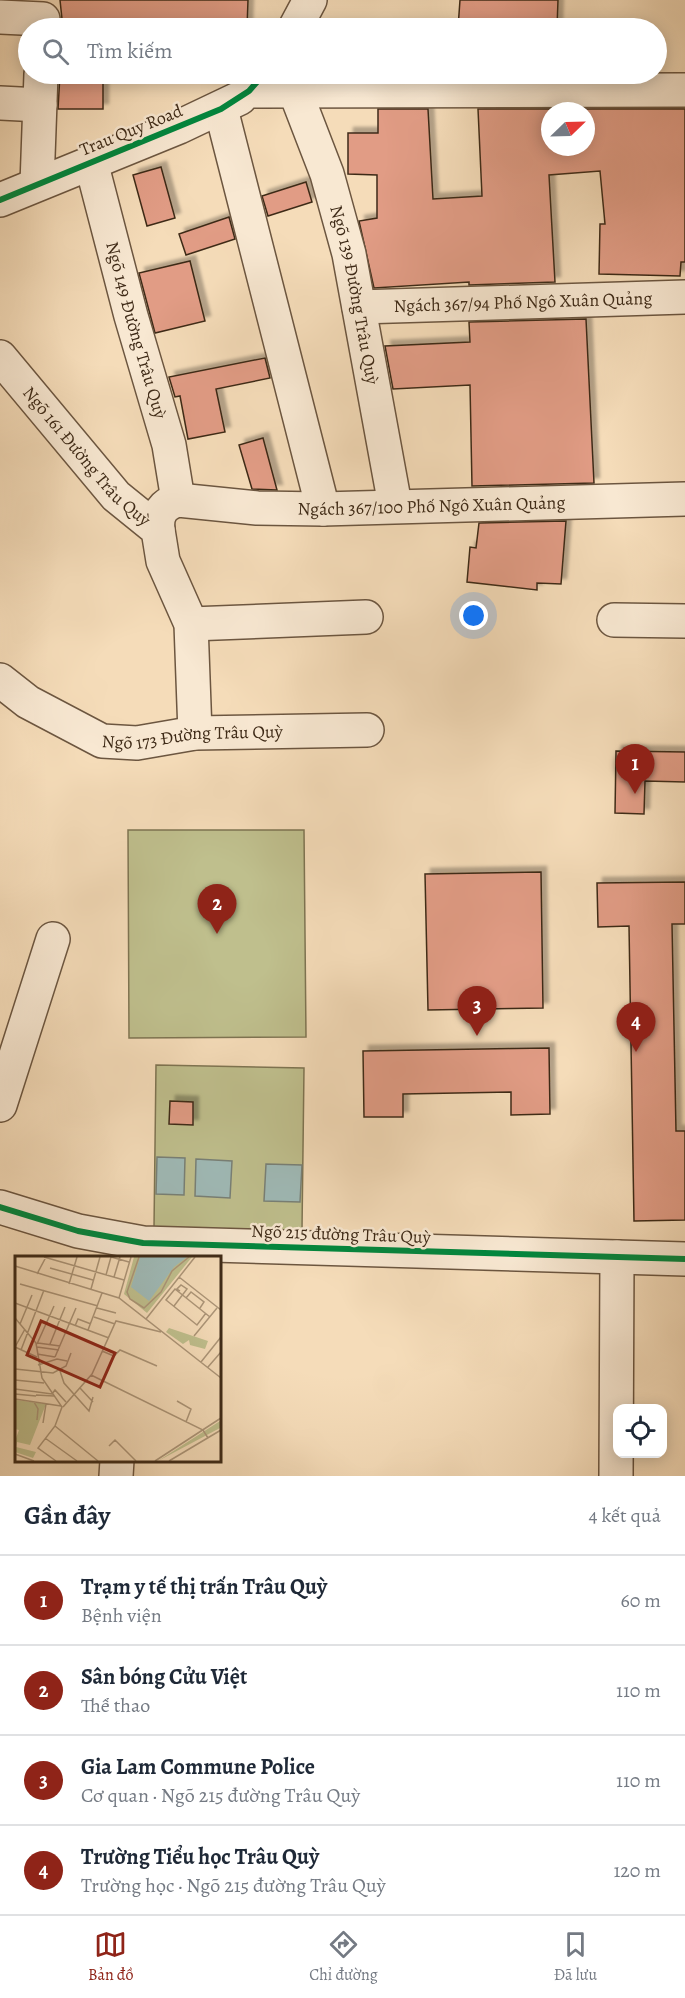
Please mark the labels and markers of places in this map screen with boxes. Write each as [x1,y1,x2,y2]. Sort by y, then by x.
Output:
pin: 1 [616,744,654,794]
pin: 2 [198,884,236,934]
pin: 3 [458,986,496,1036]
pin: 4 [616,1002,656,1052]

